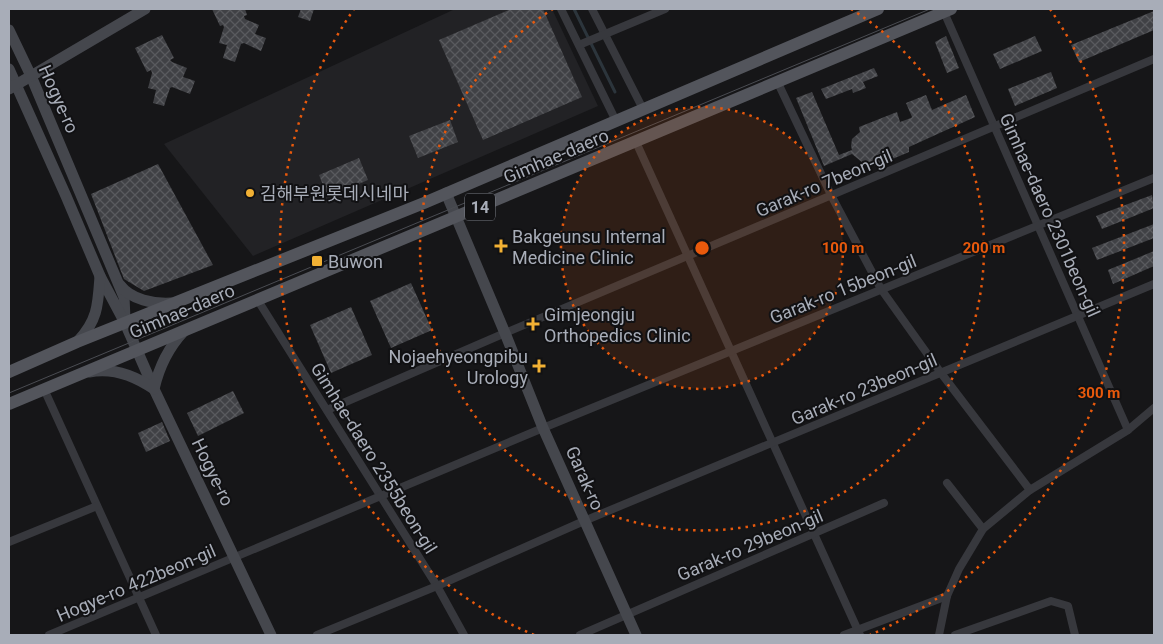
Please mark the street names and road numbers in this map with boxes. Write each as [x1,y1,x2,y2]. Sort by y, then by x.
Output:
street label: Hogye-ro [35,62,83,136]
street label: Gimhae-daero 2301beon-gil [995,110,1105,320]
street label: Gimhae-daero [500,124,612,188]
street label: Garak-ro 7beon-gil [753,145,895,221]
road number: 14 [465,193,495,220]
street label: Garak-ro 15beon-gil [767,250,919,328]
street label: Gimhae-daero [126,279,238,343]
street label: Garak-ro 23beon-gil [788,349,940,429]
street label: Gimhae-daero 2355beon-gil [307,359,441,557]
street label: Hogye-ro [188,435,238,509]
street label: Garak-ro [562,443,608,513]
street label: Garak-ro 29beon-gil [674,505,826,585]
street label: Hogye-ro 422beon-gil [53,540,219,626]

